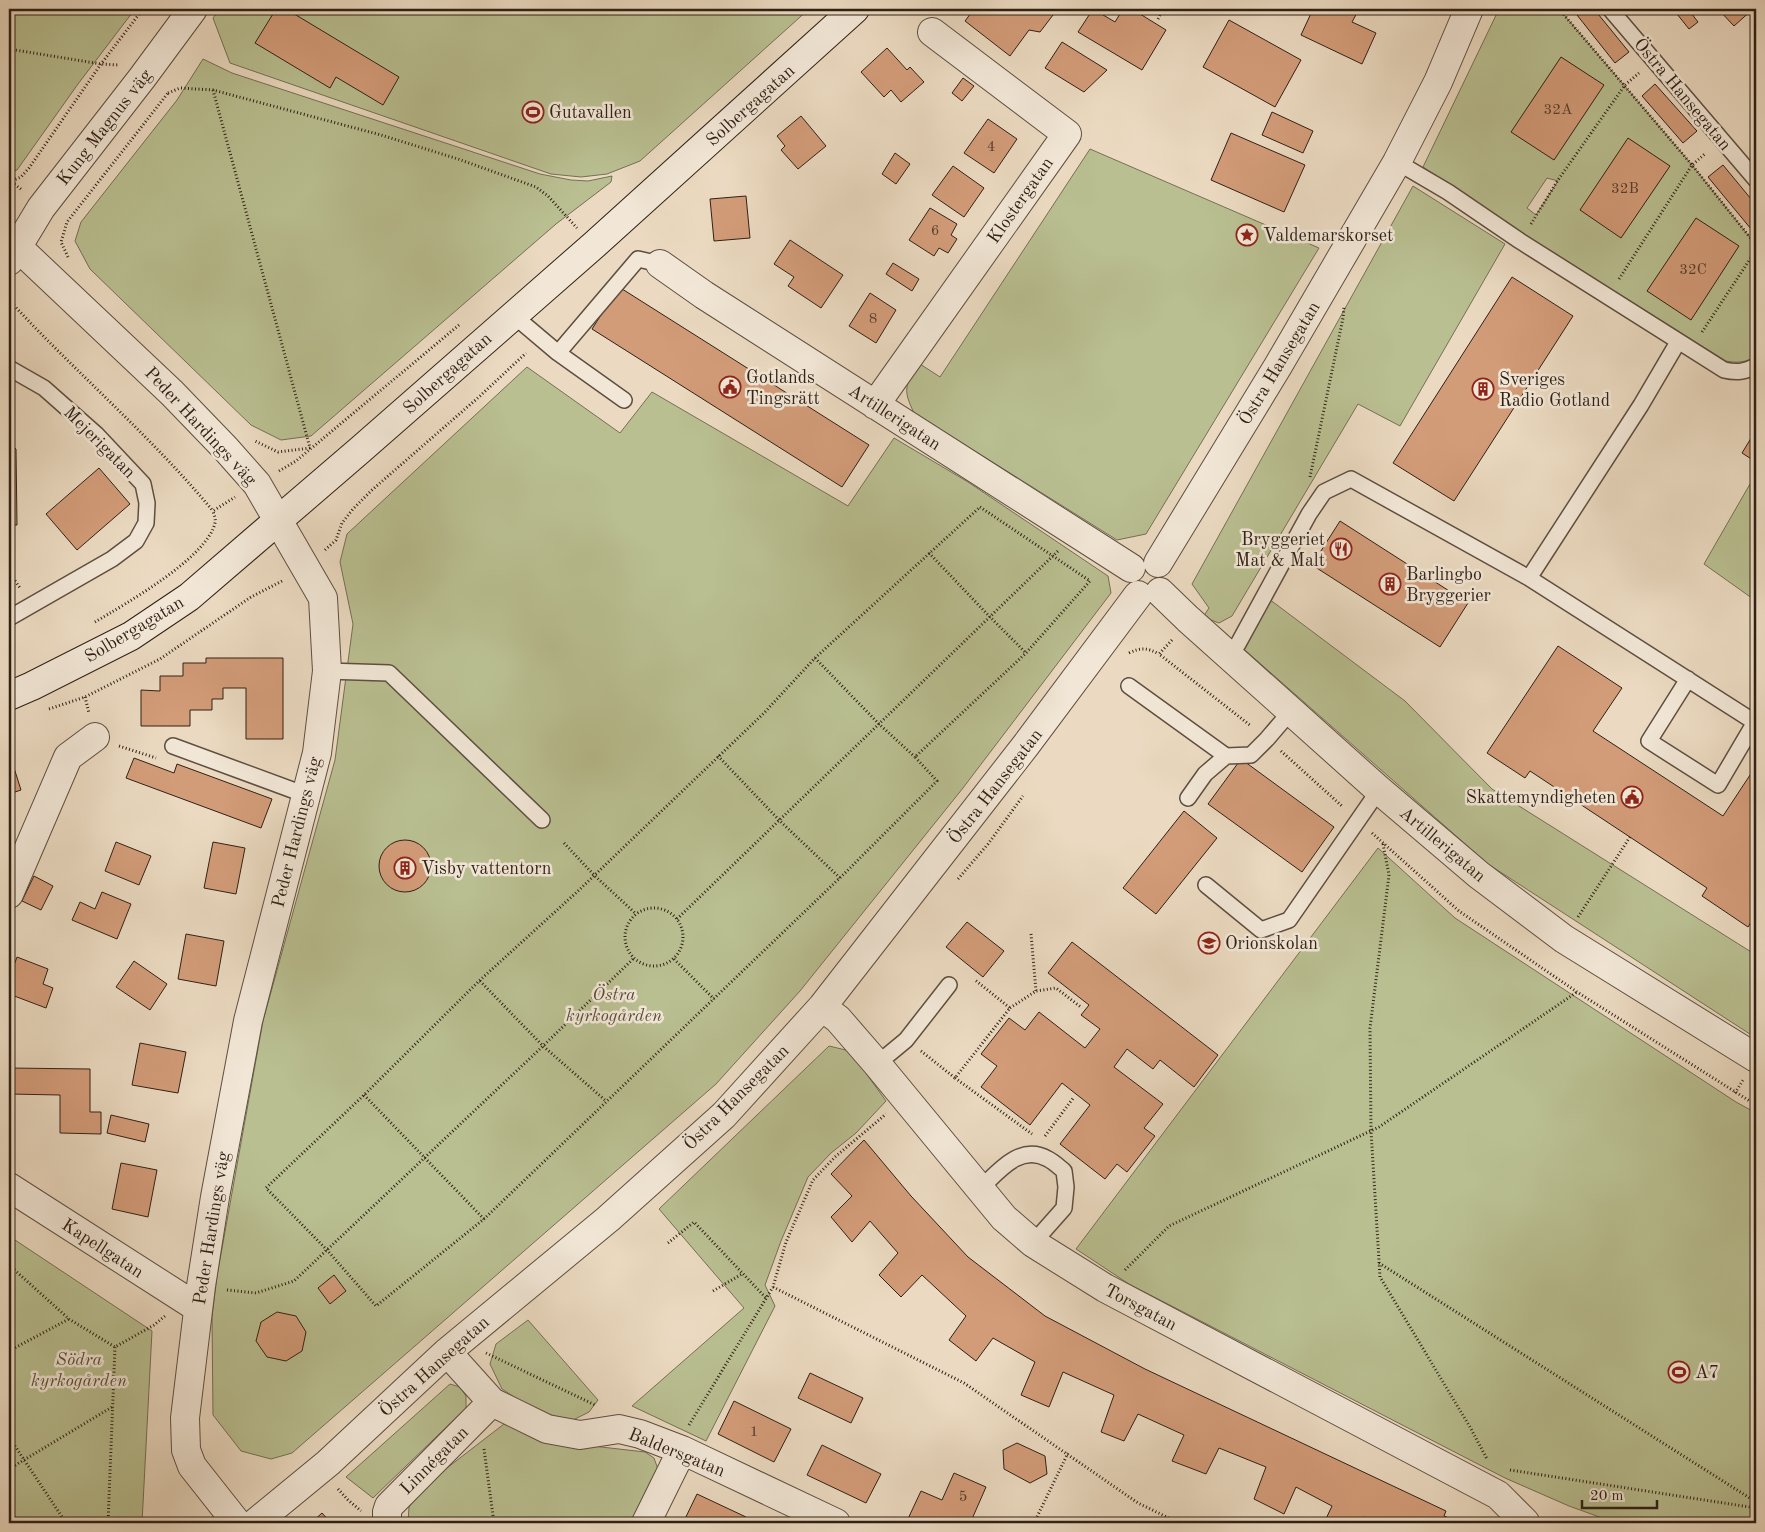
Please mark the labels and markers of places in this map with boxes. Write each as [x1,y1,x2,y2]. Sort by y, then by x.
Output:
sports icon: Gutavallen [521,100,545,124]
place label: Gutavallen [549,104,632,122]
place icon: Valdemarskorset [1235,223,1259,247]
place label: Valdemarskorset [1263,227,1393,245]
place label: Gotlands Tingsrätt [746,369,820,408]
place label: Sveriges Radio Gotland [1499,371,1610,410]
public building icon: Gotlands Tingsrätt [718,375,742,399]
building icon: Sveriges Radio Gotland [1471,377,1495,401]
place label: Bryggeriet Mat & Malt [1235,531,1325,570]
restaurant icon: Bryggeriet Mat & Malt [1329,537,1353,561]
place label: Barlingbo Bryggerier [1406,566,1492,605]
building icon: Barlingbo Bryggerier [1378,572,1402,596]
public building icon: Skattemyndigheten [1620,785,1644,809]
place label: Skattemyndigheten [1466,789,1616,807]
building icon: Visby vattentorn [393,856,417,880]
place label: Visby vattentorn [421,860,552,878]
school or university icon: Orionskolan [1197,931,1221,955]
place label: Orionskolan [1225,935,1318,953]
sports icon: A7 [1667,1360,1691,1384]
place label: A7 [1695,1364,1719,1382]

